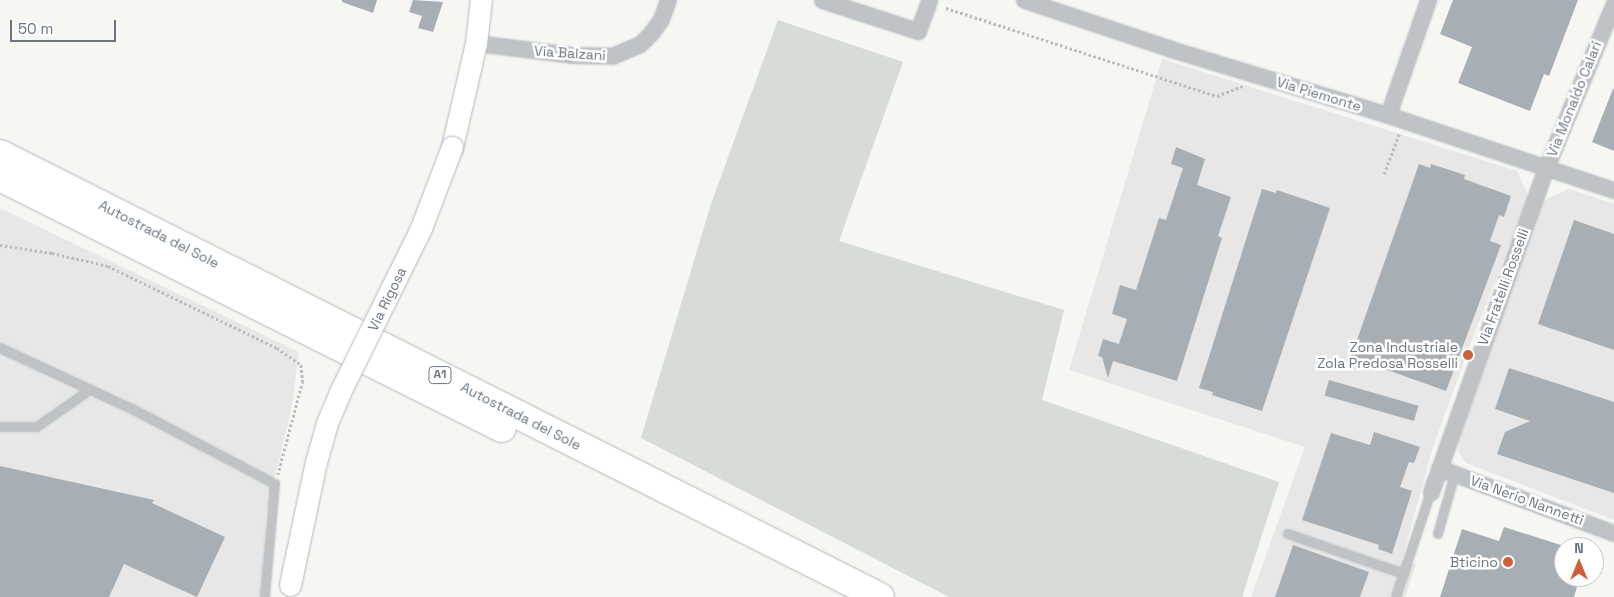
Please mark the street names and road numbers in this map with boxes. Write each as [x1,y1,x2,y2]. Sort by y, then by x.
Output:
street label: Via Monaldo Calari [1543,39,1605,159]
street label: Via Balzani [534,42,606,64]
street label: Via Piemonte [1275,73,1363,115]
street label: Autostrada del Sole [96,196,222,272]
street label: Via Fratelli Rosselli [1474,226,1532,348]
street label: Via Rigosa [364,264,410,334]
road number: A1 [428,366,452,384]
street label: Autostrada del Sole [458,378,584,454]
street label: Via Nerio Nannetti [1468,472,1586,528]

